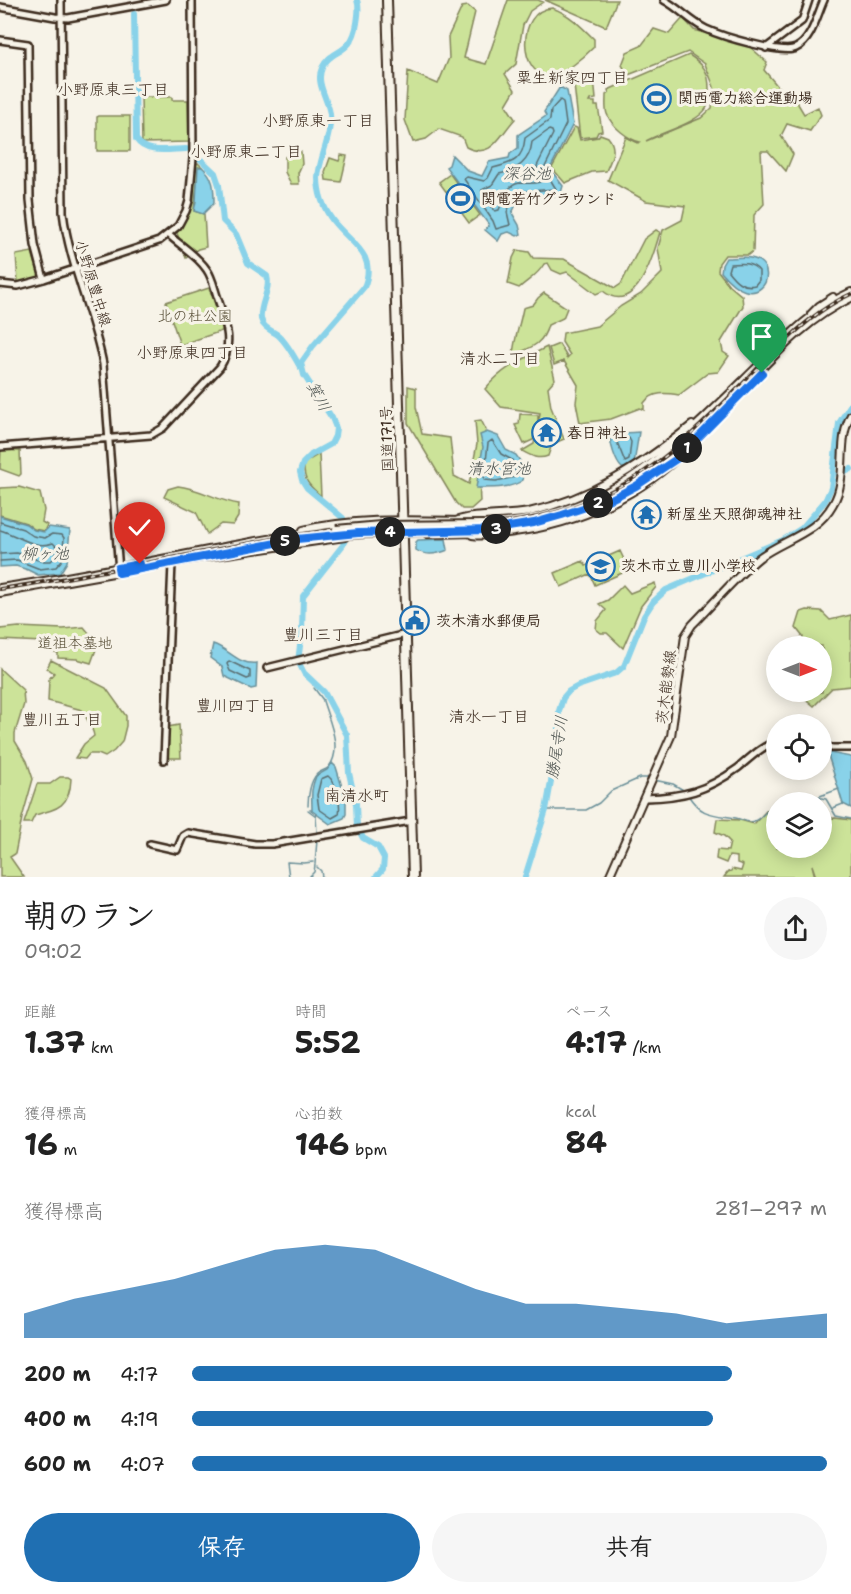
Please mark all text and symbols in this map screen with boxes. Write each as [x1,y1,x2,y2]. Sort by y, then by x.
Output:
district label: 粟生新家四丁目 [516,67,628,88]
district label: 小野原東三丁目 [57,79,169,100]
sports icon: 関西電力総合運動場 [641,82,673,114]
place label: 関西電力総合運動場 [678,88,813,108]
district label: 小野原東一丁目 [262,110,374,131]
district label: 小野原東二丁目 [190,141,302,162]
water label: 深谷池 [503,163,552,184]
sports icon: 関電若竹グラウンド [444,183,476,215]
place label: 関電若竹グラウンド [481,189,616,209]
street label: 小野原豊中線 [70,237,116,329]
park label: 北の杜公園 [157,306,233,326]
pin [736,311,787,373]
icon: arrive [745,320,778,353]
district label: 小野原東四丁目 [136,342,248,363]
district label: 清水二丁目 [460,348,540,369]
water label: 箕川 [302,377,335,415]
street label: 国道171号 [376,405,398,473]
temple icon: 春日神社 [530,417,562,449]
place label: 春日神社 [567,423,627,443]
pin: 1 [672,433,702,463]
text: 1 [683,437,691,458]
water label: 清水宮池 [467,458,532,479]
pin: 2 [583,488,613,518]
text: 2 [592,492,604,513]
temple icon: 新屋坐天照御魂神社 [630,498,662,530]
pin [114,502,165,564]
place label: 新屋坐天照御魂神社 [667,504,802,524]
icon: check [123,511,156,544]
pin: 3 [481,514,511,544]
pin: 4 [375,517,405,547]
text: 3 [490,518,502,539]
text: 4 [384,521,396,542]
pin: 5 [270,526,300,556]
text: 5 [280,530,290,551]
water label: 柳ヶ池 [21,543,70,564]
school or university icon: 茨木市立豊川小学校 [584,550,616,582]
place label: 茨木市立豊川小学校 [621,556,756,576]
public building icon: 茨木清水郵便局 [399,605,431,637]
place label: 茨木清水郵便局 [436,611,541,631]
district label: 豊川三丁目 [283,624,363,645]
park label: 道祖本墓地 [37,633,113,653]
north arrow [766,636,832,702]
map controls [766,636,832,858]
street label: 茨木能勢線 [652,649,680,725]
district label: 豊川四丁目 [196,695,276,716]
district label: 清水一丁目 [449,706,529,727]
district label: 豊川五丁目 [22,709,102,730]
water label: 勝尾寺川 [541,714,572,780]
button: locate [766,714,832,780]
district label: 南清水町 [325,785,389,806]
button: layers [766,792,832,858]
text: 朝のラン [24,893,156,938]
button: share [764,897,827,960]
text: 09:02 [24,938,83,964]
text: 距離 [24,1001,56,1022]
text: 時間 [295,1001,327,1022]
text: ペース [565,1001,612,1022]
text: 1.37 [24,1022,85,1063]
text: 5:52 [295,1022,361,1063]
text: 4:17 [565,1022,627,1063]
text: km [85,1037,113,1058]
text: /km [627,1037,661,1058]
text: kcal [565,1101,596,1122]
text: 獲得標高 [24,1103,88,1124]
text: 心拍数 [295,1103,343,1124]
text: 84 [565,1122,607,1163]
text: 16 [24,1124,58,1165]
text: 146 [295,1124,350,1165]
text: m [58,1139,77,1160]
text: bpm [350,1139,387,1160]
text: 281–297 m [714,1195,827,1221]
text: 獲得標高 [24,1198,104,1224]
text: 200 m [24,1361,91,1387]
text: 4:17 [120,1361,159,1387]
text: 400 m [24,1406,91,1432]
text: 4:19 [120,1406,159,1432]
text: 600 m [24,1451,91,1477]
text: 4:07 [120,1451,165,1477]
button: 保存 [24,1513,420,1582]
button: 共有 [432,1513,827,1582]

